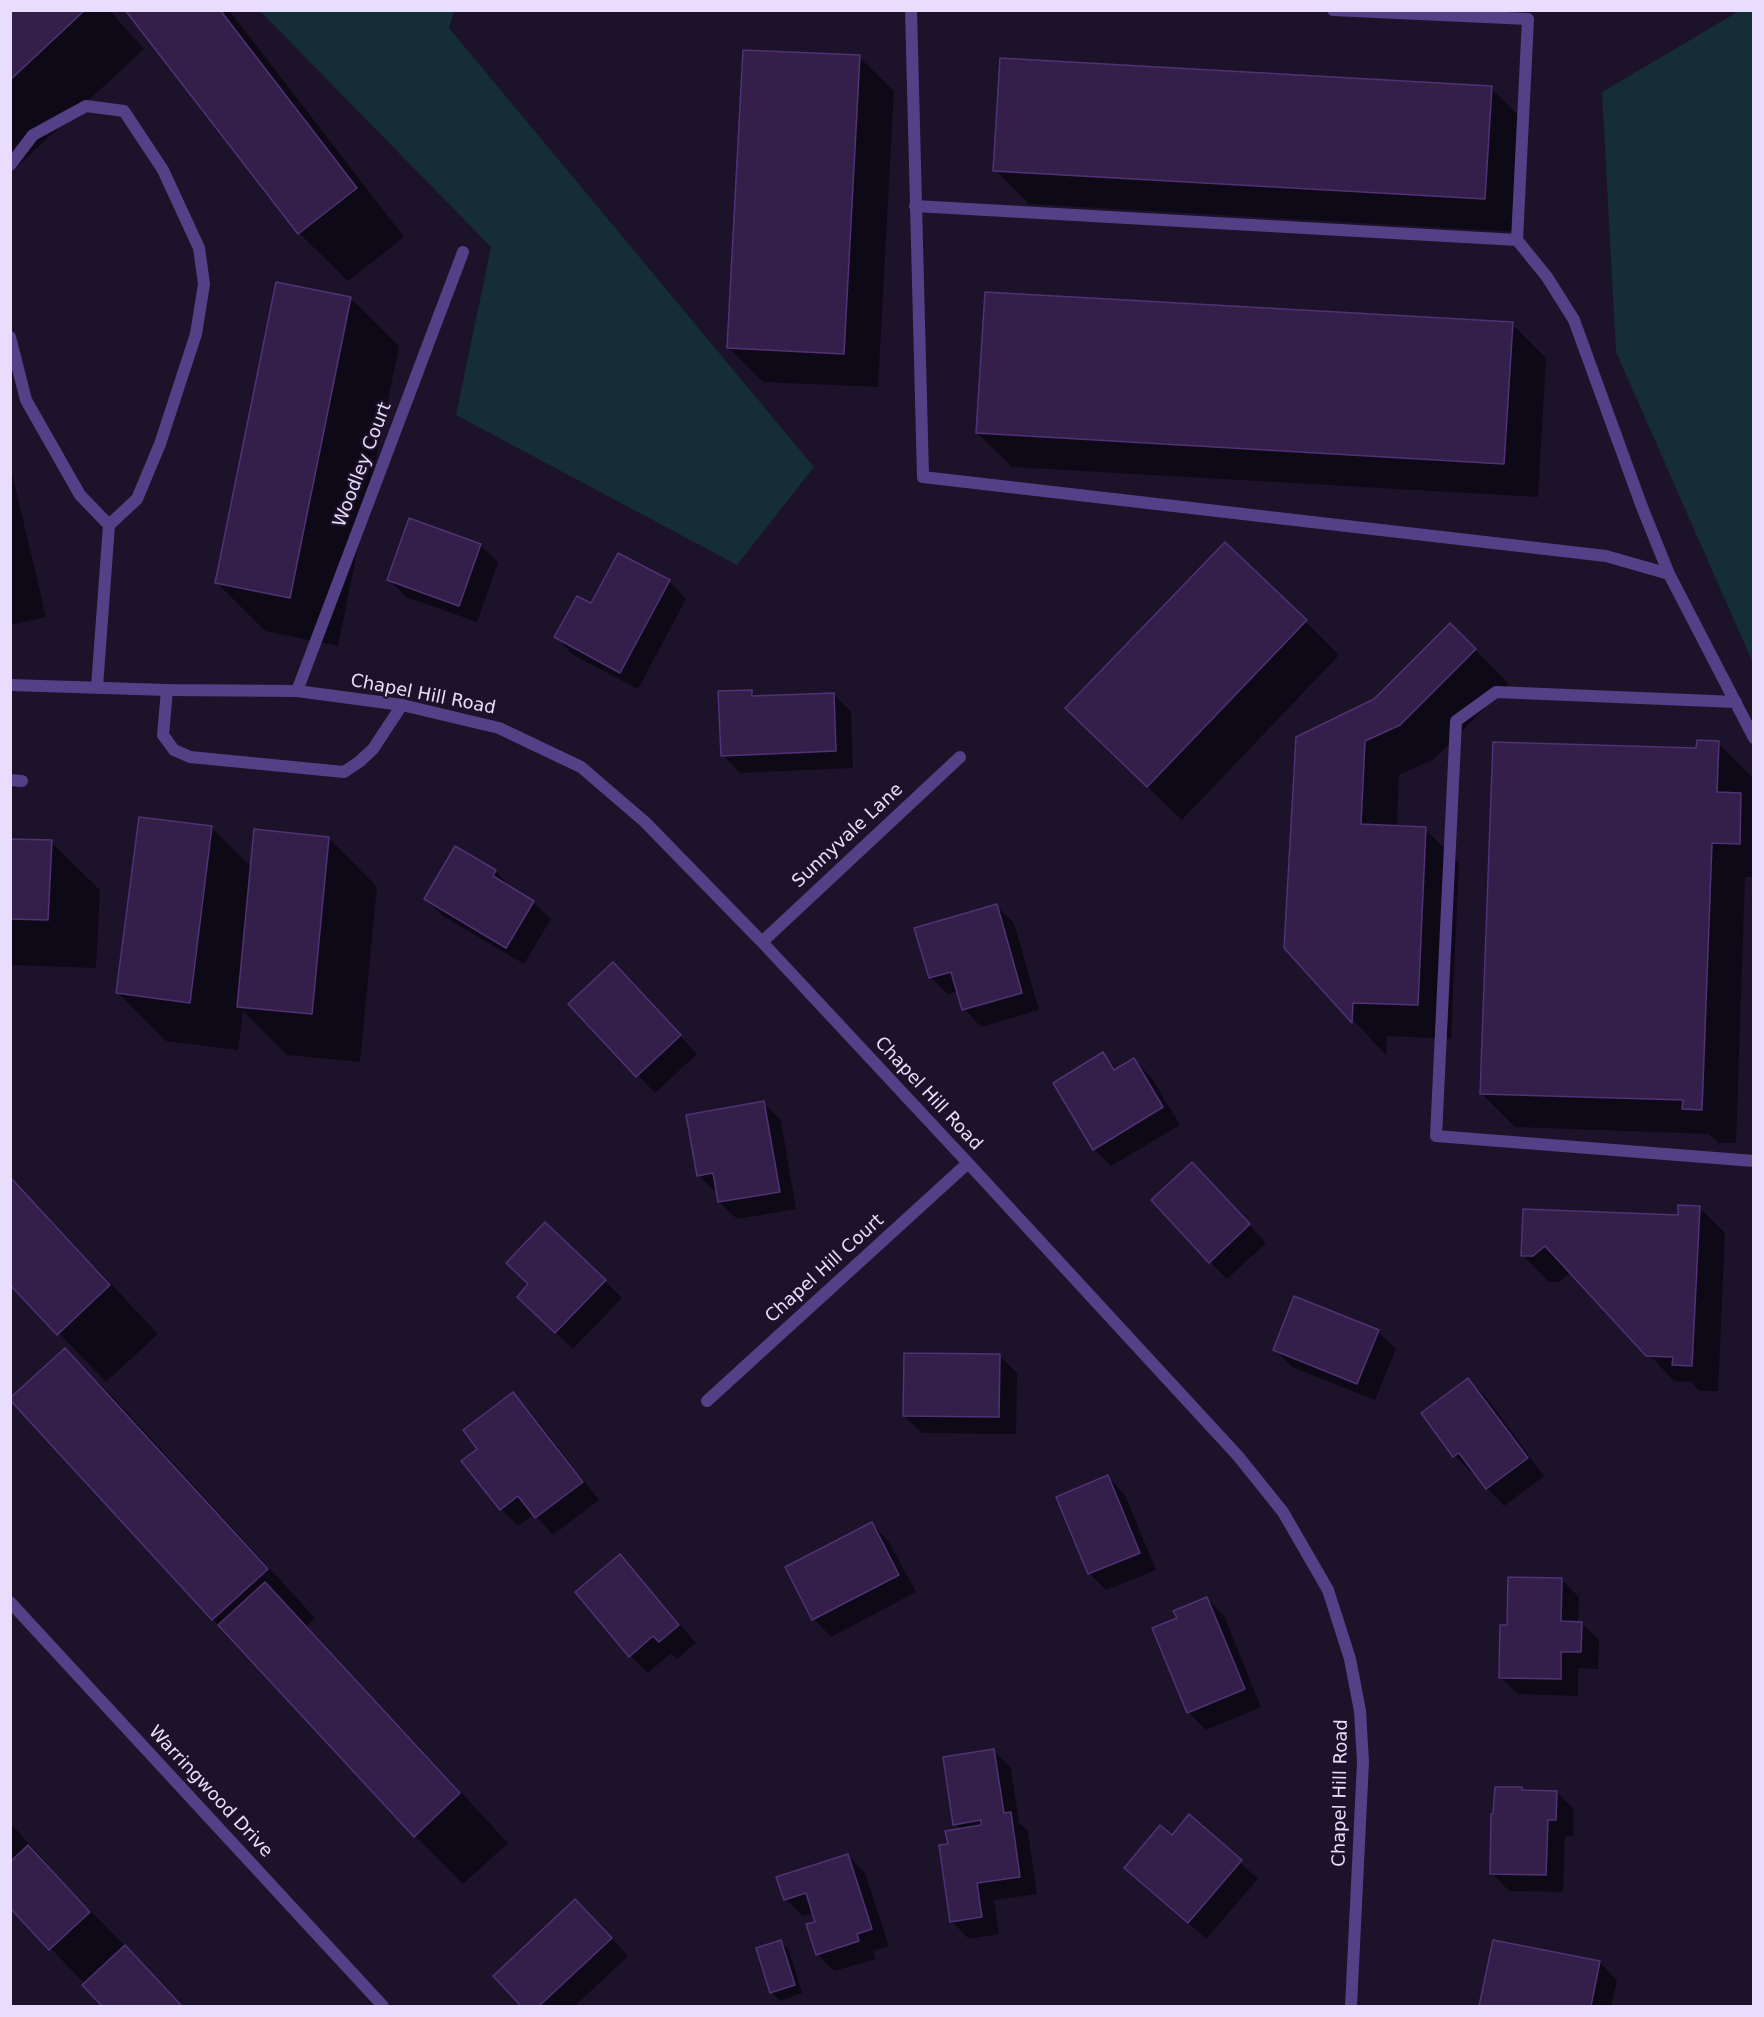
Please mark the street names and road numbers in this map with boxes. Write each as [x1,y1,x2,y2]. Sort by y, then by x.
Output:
street label: Woodley Court [329,399,397,531]
street label: Chapel Hill Road [348,670,498,720]
street label: Sunnyvale Lane [788,779,908,893]
street label: Chapel Hill Road [870,1033,986,1155]
street label: Chapel Hill Court [761,1210,889,1328]
street label: Chapel Hill Road [1329,1719,1353,1867]
street label: Warringwood Drive [143,1722,277,1862]

